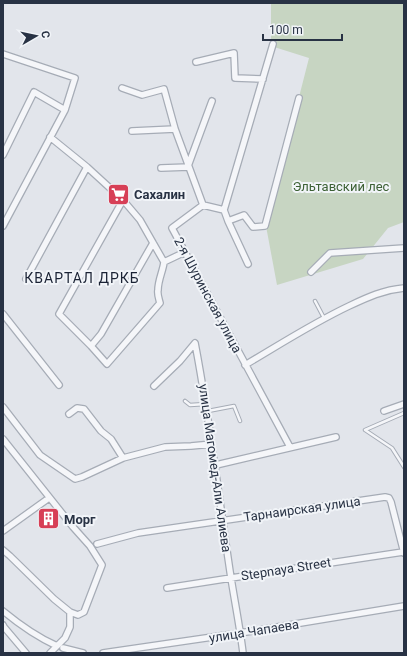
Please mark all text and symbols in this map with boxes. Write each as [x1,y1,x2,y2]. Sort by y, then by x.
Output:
north arrow [16,16,56,56]
scale bar [263,16,342,42]
text: 100 m [269,23,303,37]
text: С [38,30,52,39]
park label: Эльтавский лес [293,179,390,194]
supermarket icon: Сахалин [106,181,132,207]
place label: Сахалин [134,187,185,202]
street label: 2-я Шуринская улица [171,235,245,355]
district label: КВАРТАЛ ДРКБ [24,270,140,286]
street label: улица Магомед-Али Алиева [196,383,234,553]
street label: Тарнаирская улица [243,493,361,525]
building icon: Морг [35,506,61,532]
place label: Морг [64,512,96,527]
street label: Stepnaya Street [240,554,332,584]
street label: улица Чапаева [208,616,300,646]

